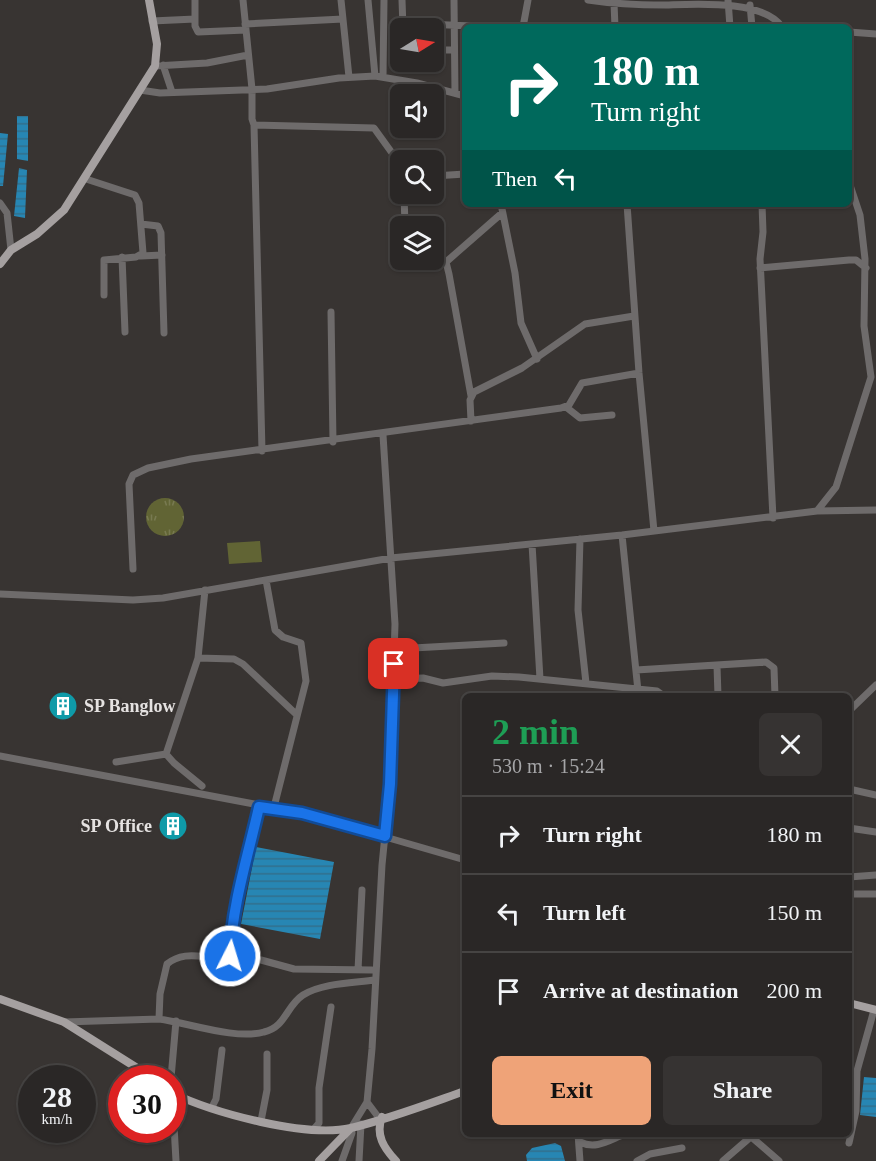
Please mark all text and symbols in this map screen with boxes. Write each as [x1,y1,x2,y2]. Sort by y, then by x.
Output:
north arrow [390,18,444,72]
map controls [390,18,444,270]
icon: right [492,48,570,126]
text: 180 m [591,48,700,94]
button: sound [390,84,444,138]
text: Turn right [591,97,700,127]
button: search [390,150,444,204]
icon: left [549,162,582,195]
text: Then [492,166,537,191]
button: layers [390,216,444,270]
pin [368,638,419,689]
icon: arrive [377,647,410,680]
building icon: SP Banglow [47,690,79,722]
place label: SP Banglow [84,696,176,716]
text: 2 min [492,712,579,752]
button: close [759,713,822,776]
text: 530 m · 15:24 [492,755,605,777]
building icon: SP Office [157,810,189,842]
place label: SP Office [81,816,152,836]
icon: right [492,819,525,852]
text: Turn right [543,822,642,847]
text: 180 m [766,822,822,847]
icon: left [492,897,525,930]
text: Turn left [543,900,626,925]
text: 150 m [766,900,822,925]
position arrow [198,924,262,988]
icon: arrive [492,975,525,1008]
text: Arrive at destination [543,978,739,1003]
text: 200 m [766,978,822,1003]
button: Exit [492,1056,651,1125]
button: Share [663,1056,822,1125]
speed limit sign: 30 [108,1065,186,1143]
text: 28 [42,1080,72,1113]
text: km/h [42,1111,72,1127]

